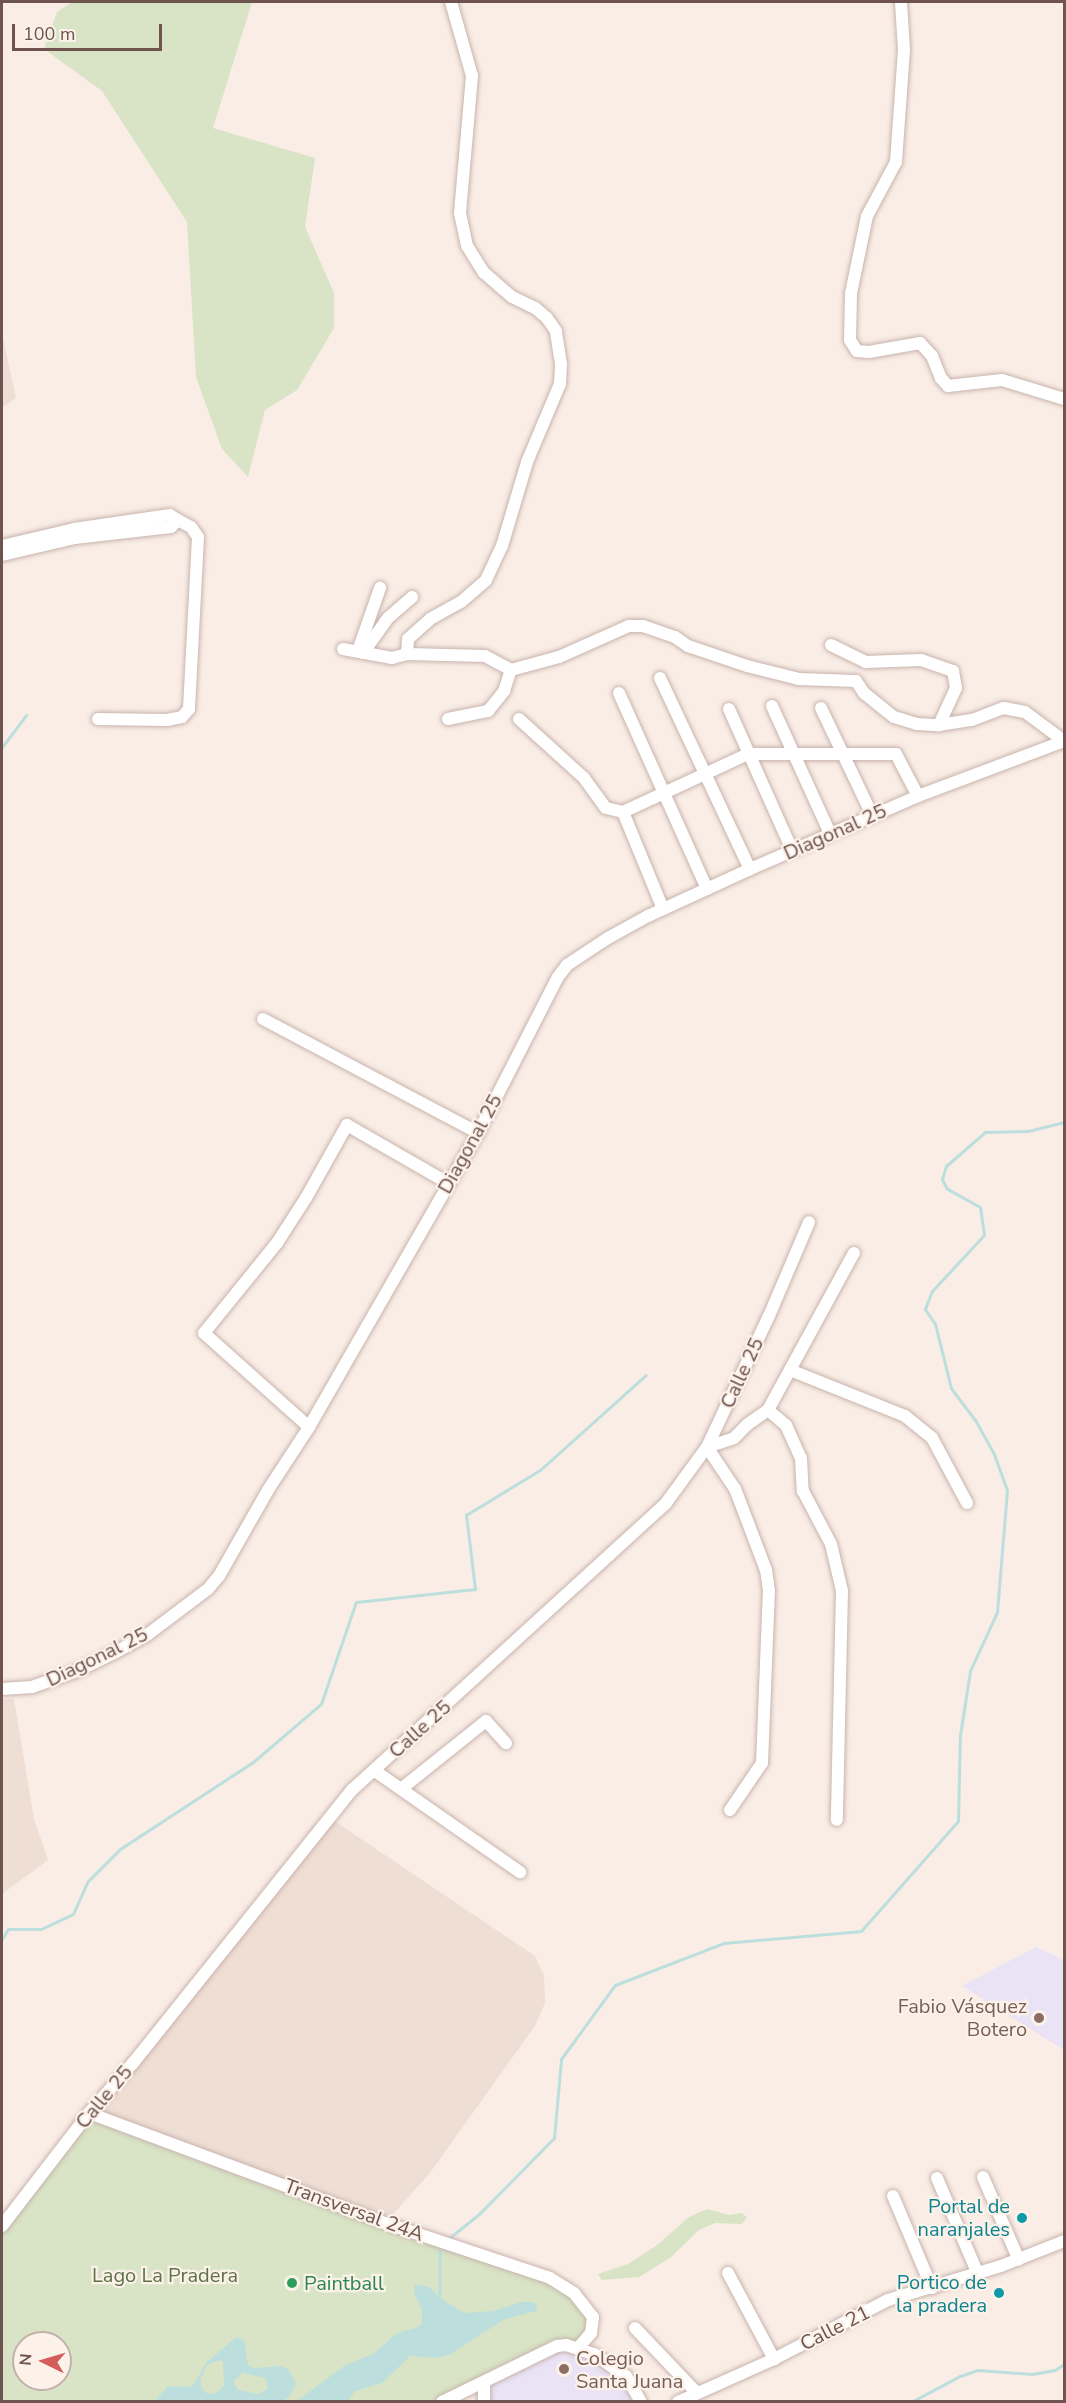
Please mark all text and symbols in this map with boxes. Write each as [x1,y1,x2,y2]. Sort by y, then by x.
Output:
scale bar [15,12,165,50]
text: 100 m [23,22,75,46]
street label: Diagonal 25 [780,799,890,865]
street label: Diagonal 25 [433,1090,507,1198]
street label: Calle 25 [715,1334,769,1412]
street label: Diagonal 25 [42,1622,152,1692]
street label: Calle 25 [384,1695,456,1763]
place label: Fabio Vásquez Botero [898,1994,1027,2041]
marker: Fabio Vásquez Botero [1032,2011,1046,2025]
street label: Calle 25 [71,2060,137,2134]
street label: Transversal 24A [281,2174,427,2246]
place label: Portal de naranjales [918,2194,1010,2241]
marker: Portal de naranjales [1015,2211,1029,2225]
park label: Lago La Pradera [92,2263,238,2287]
place label: Portico de la pradera [896,2270,987,2317]
place label: Paintball [304,2271,384,2295]
marker: Paintball [285,2276,299,2290]
marker: Portico de la pradera [992,2286,1006,2300]
street label: Calle 21 [796,2300,874,2356]
north arrow [12,2331,72,2391]
place label: Colegio Santa Juana [576,2346,683,2393]
text: N [15,2353,38,2367]
marker: Colegio Santa Juana [557,2362,571,2376]

